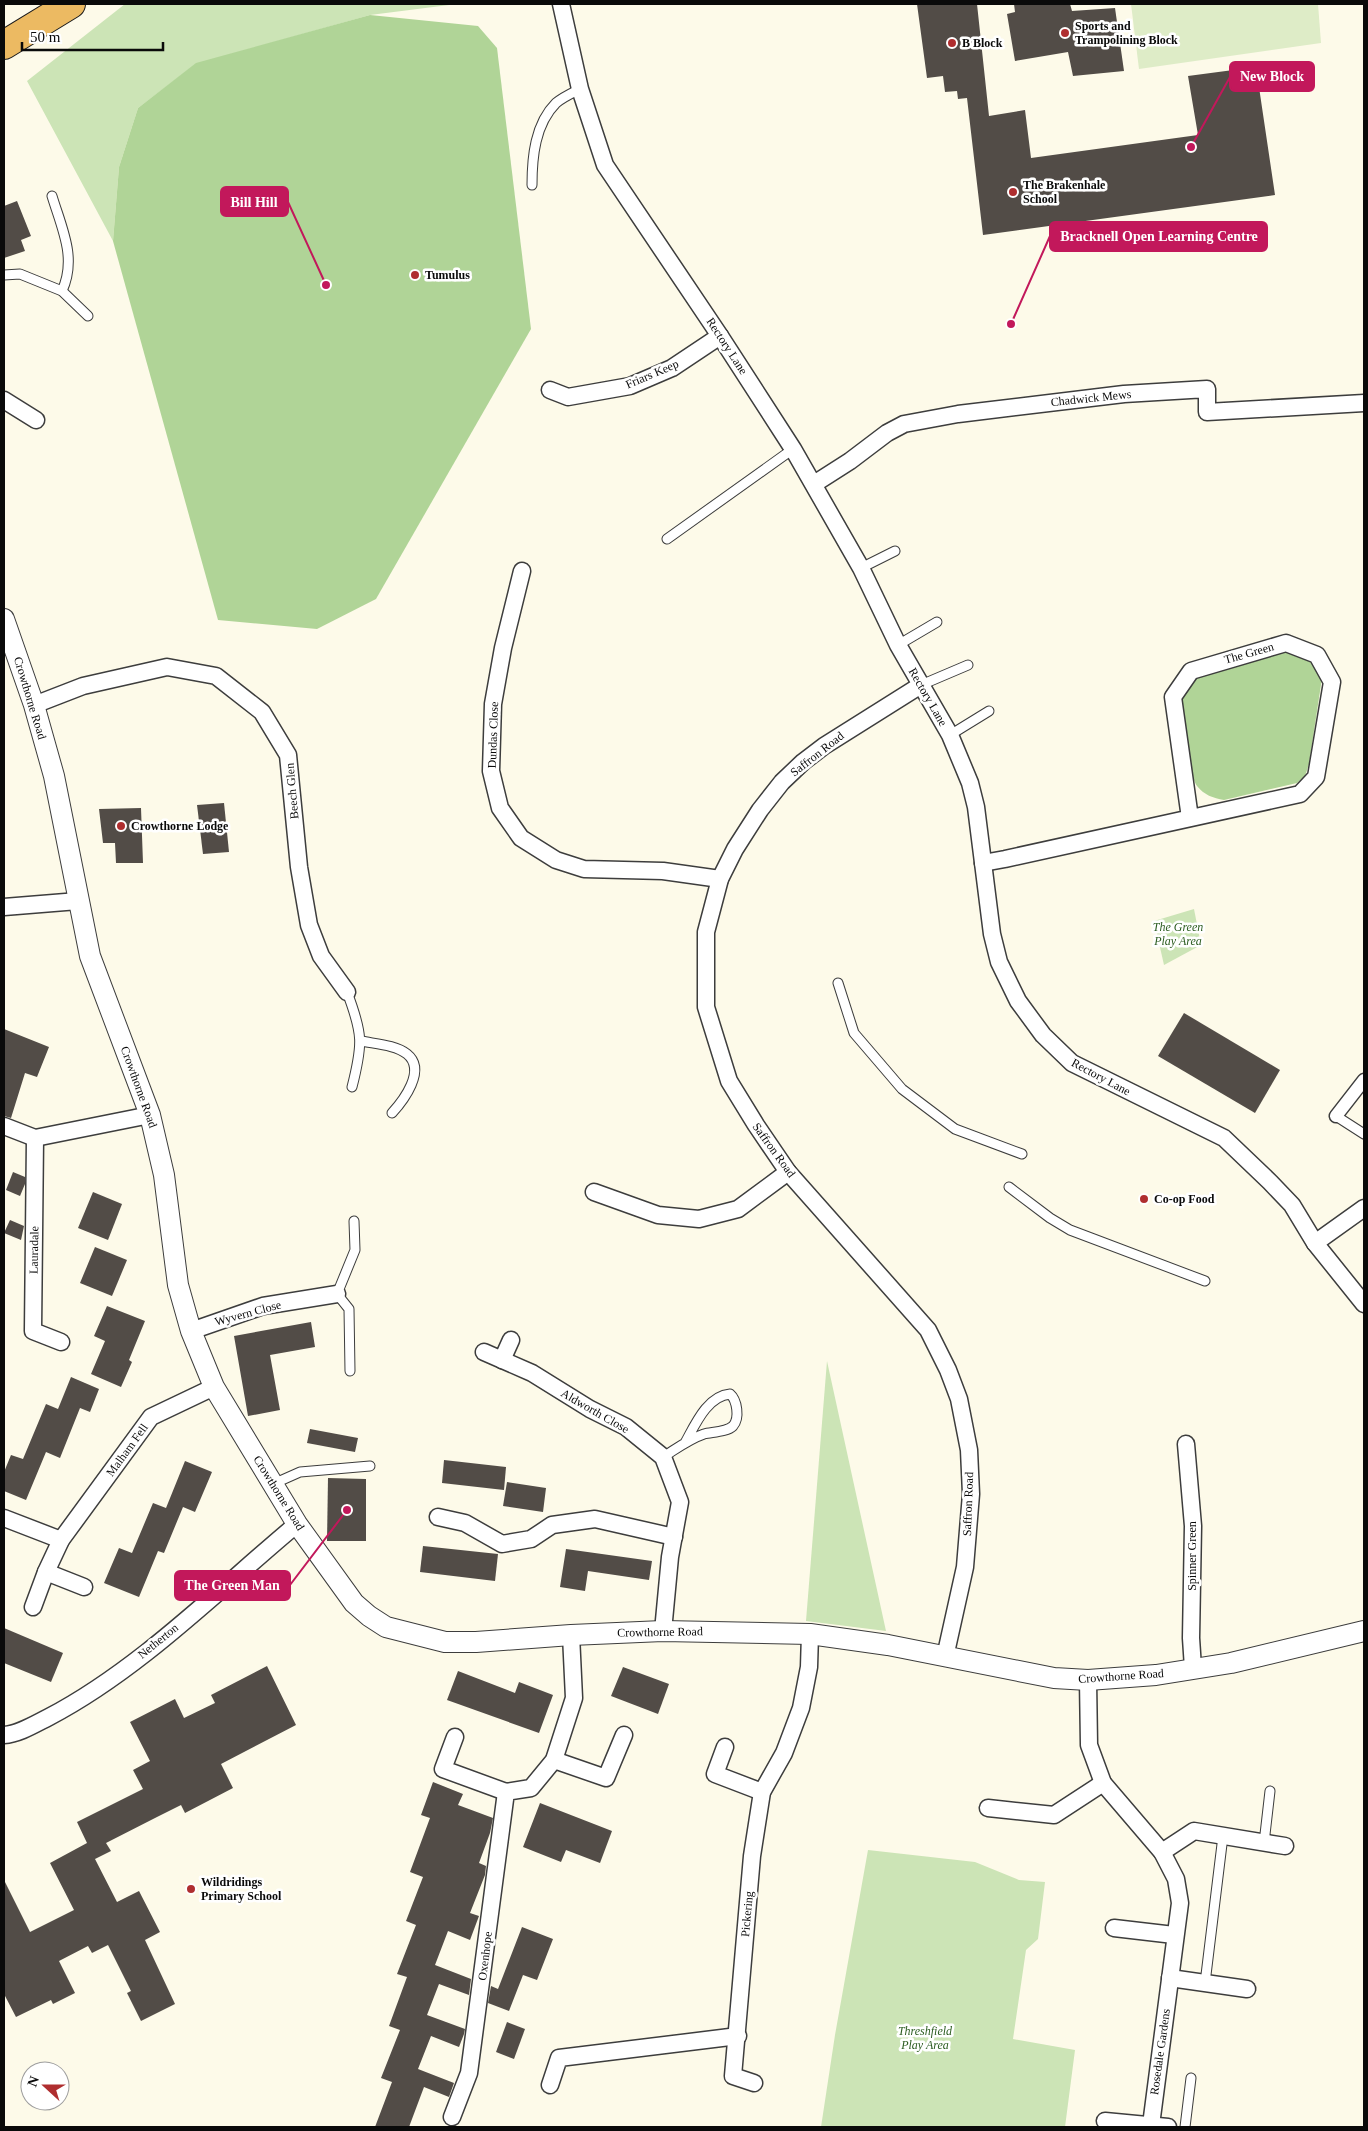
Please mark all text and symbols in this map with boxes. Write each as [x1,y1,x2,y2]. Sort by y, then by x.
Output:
place label: Sports and Trampolining Block [1075,19,1178,47]
scale bar [22,20,164,52]
marker: Sports and Trampolining Block [1059,27,1071,39]
text: 50 m [30,29,61,45]
place label: B Block [962,36,1003,50]
marker: B Block [946,37,958,49]
callout: New Block [1230,62,1314,91]
text: New Block [1240,69,1304,84]
place label: The Brakenhale School [1023,178,1106,206]
marker: The Brakenhale School [1007,186,1019,198]
callout: Bill Hill [221,187,288,216]
text: Bill Hill [230,195,278,210]
callout: Bracknell Open Learning Centre [1050,222,1267,251]
text: Bracknell Open Learning Centre [1060,229,1258,244]
place label: Tumulus [425,268,470,282]
marker: Tumulus [409,269,421,281]
street label: Rectory Lane [703,315,751,377]
street label: Friars Keep [623,357,681,391]
street label: Chadwick Mews [1050,387,1132,409]
street label: The Green [1223,639,1275,667]
street label: Crowthorne Road [11,655,49,741]
street label: Rectory Lane [906,665,950,729]
street label: Dundas Close [485,701,501,769]
street label: Saffron Road [787,729,847,779]
street label: Beech Glen [283,762,301,820]
place label: Crowthorne Lodge [131,819,229,833]
marker: Crowthorne Lodge [115,820,127,832]
park label: The Green Play Area [1153,920,1203,948]
street label: Crowthorne Road [118,1044,160,1130]
street label: Rectory Lane [1069,1056,1133,1098]
street label: Saffron Road [749,1120,799,1180]
place label: Co-op Food [1154,1192,1215,1206]
marker: Co-op Food [1138,1193,1150,1205]
street label: Lauradale [27,1226,41,1274]
street label: Wyvern Close [213,1297,283,1329]
street label: Aldworth Close [558,1386,632,1436]
street label: Malham Fell [103,1420,151,1479]
street label: Crowthorne Road [250,1453,308,1533]
street label: Saffron Road [960,1472,976,1536]
street label: Spinner Green [1185,1521,1199,1591]
callout: The Green Man [175,1571,290,1600]
text: The Green Man [184,1578,280,1593]
street label: Netherton [135,1620,181,1662]
street label: Crowthorne Road [617,1624,703,1640]
street label: Crowthorne Road [1078,1666,1164,1686]
place label: Wildridings Primary School [201,1875,282,1903]
marker: Wildridings Primary School [185,1883,197,1895]
street label: Pickering [738,1890,756,1938]
street label: Oxenhope [475,1931,495,1981]
street label: Rosedale Gardens [1147,2008,1173,2096]
park label: Threshfield Play Area [898,2024,953,2052]
north arrow [20,2061,70,2111]
text: N [25,2074,42,2089]

